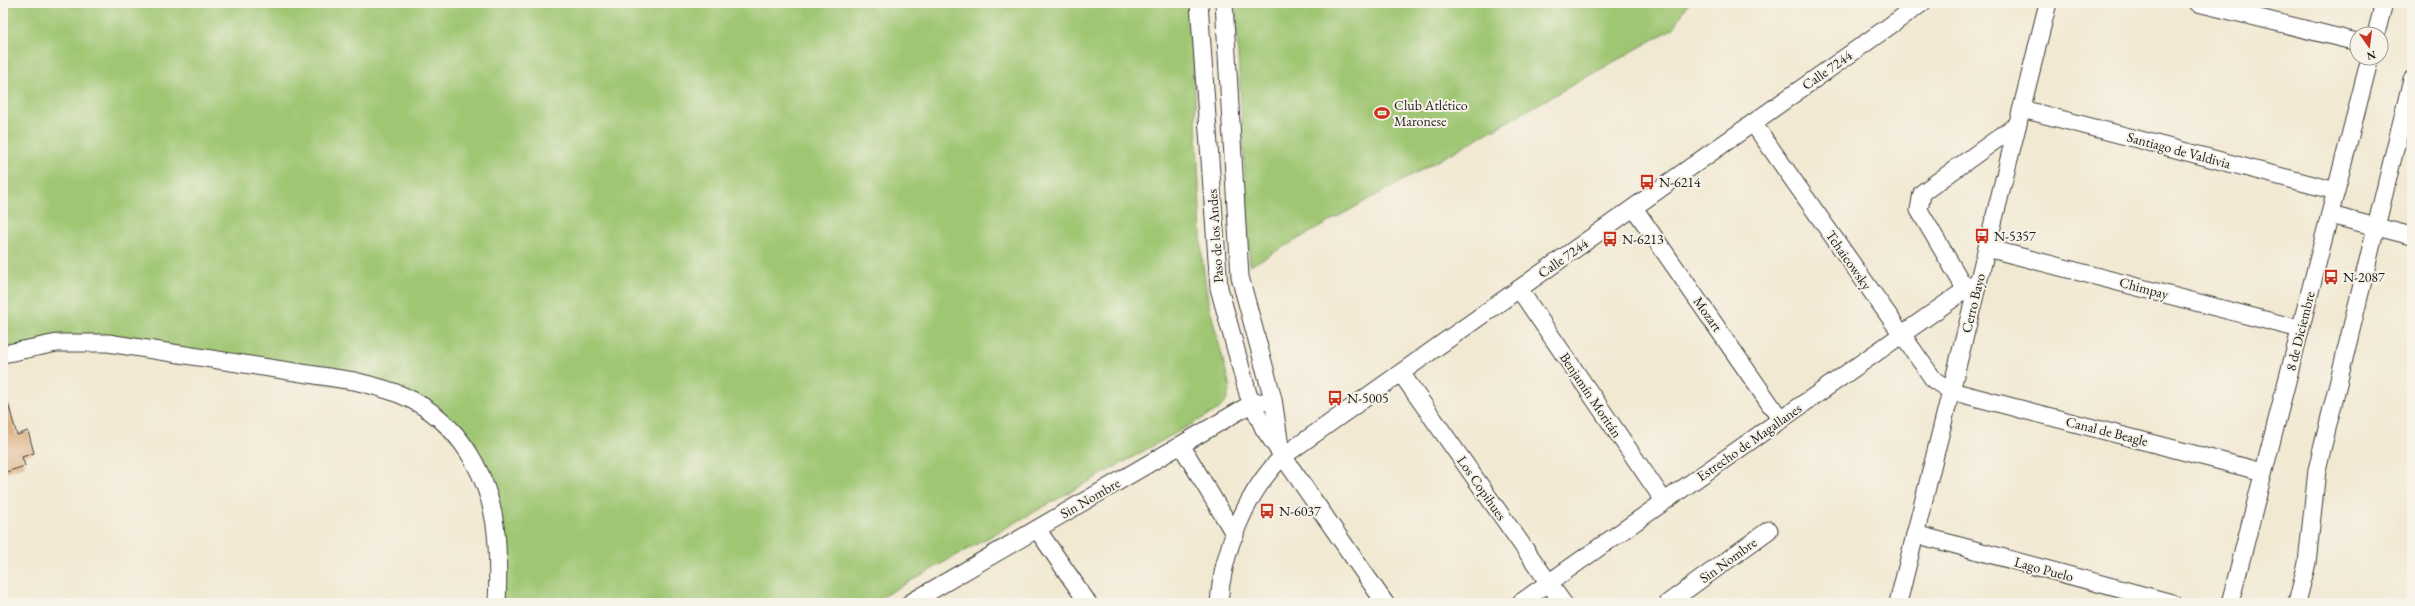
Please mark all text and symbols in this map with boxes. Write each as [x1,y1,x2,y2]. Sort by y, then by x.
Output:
north arrow [2349,26,2389,66]
street label: Calle 7244 [1798,46,1856,94]
text: N [2365,48,2377,64]
place label: Club Atlético Maronese [1394,96,1468,130]
sports icon: Club Atlético Maronese [1373,104,1391,122]
street label: Santiago de Valdivia [2125,128,2233,173]
bus stop icon: N-6214 [1638,173,1656,191]
place label: N-6214 [1659,173,1701,191]
street label: Paso de los Andes [1203,188,1227,283]
street label: Tchaicowsky [1822,227,1877,294]
bus stop icon: N-5357 [1973,227,1991,245]
place label: N-5357 [1994,227,2036,245]
bus stop icon: N-6213 [1601,230,1619,248]
place label: N-6213 [1622,230,1664,248]
street label: Calle 7244 [1534,234,1592,282]
bus stop icon: N-2087 [2322,268,2340,286]
place label: N-2087 [2343,268,2385,286]
street label: Cerro Bayo [1957,271,1989,335]
street label: Chimpay [2117,273,2171,303]
street label: 8 de Diciembre [2281,289,2319,373]
street label: Mozart [1689,293,1727,336]
street label: Benjamín Moritán [1556,349,1627,442]
bus stop icon: N-5005 [1326,389,1344,407]
place label: N-5005 [1347,389,1389,407]
street label: Estrecho de Magallanes [1693,399,1805,485]
street label: Canal de Beagle [2064,412,2151,450]
street label: Los Copihues [1453,452,1511,524]
street label: Sin Nombre [1057,473,1124,522]
bus stop icon: N-6037 [1258,502,1276,520]
place label: N-6037 [1279,502,1321,520]
street label: Sin Nombre [1696,533,1761,587]
street label: Lago Puelo [2012,552,2076,586]

